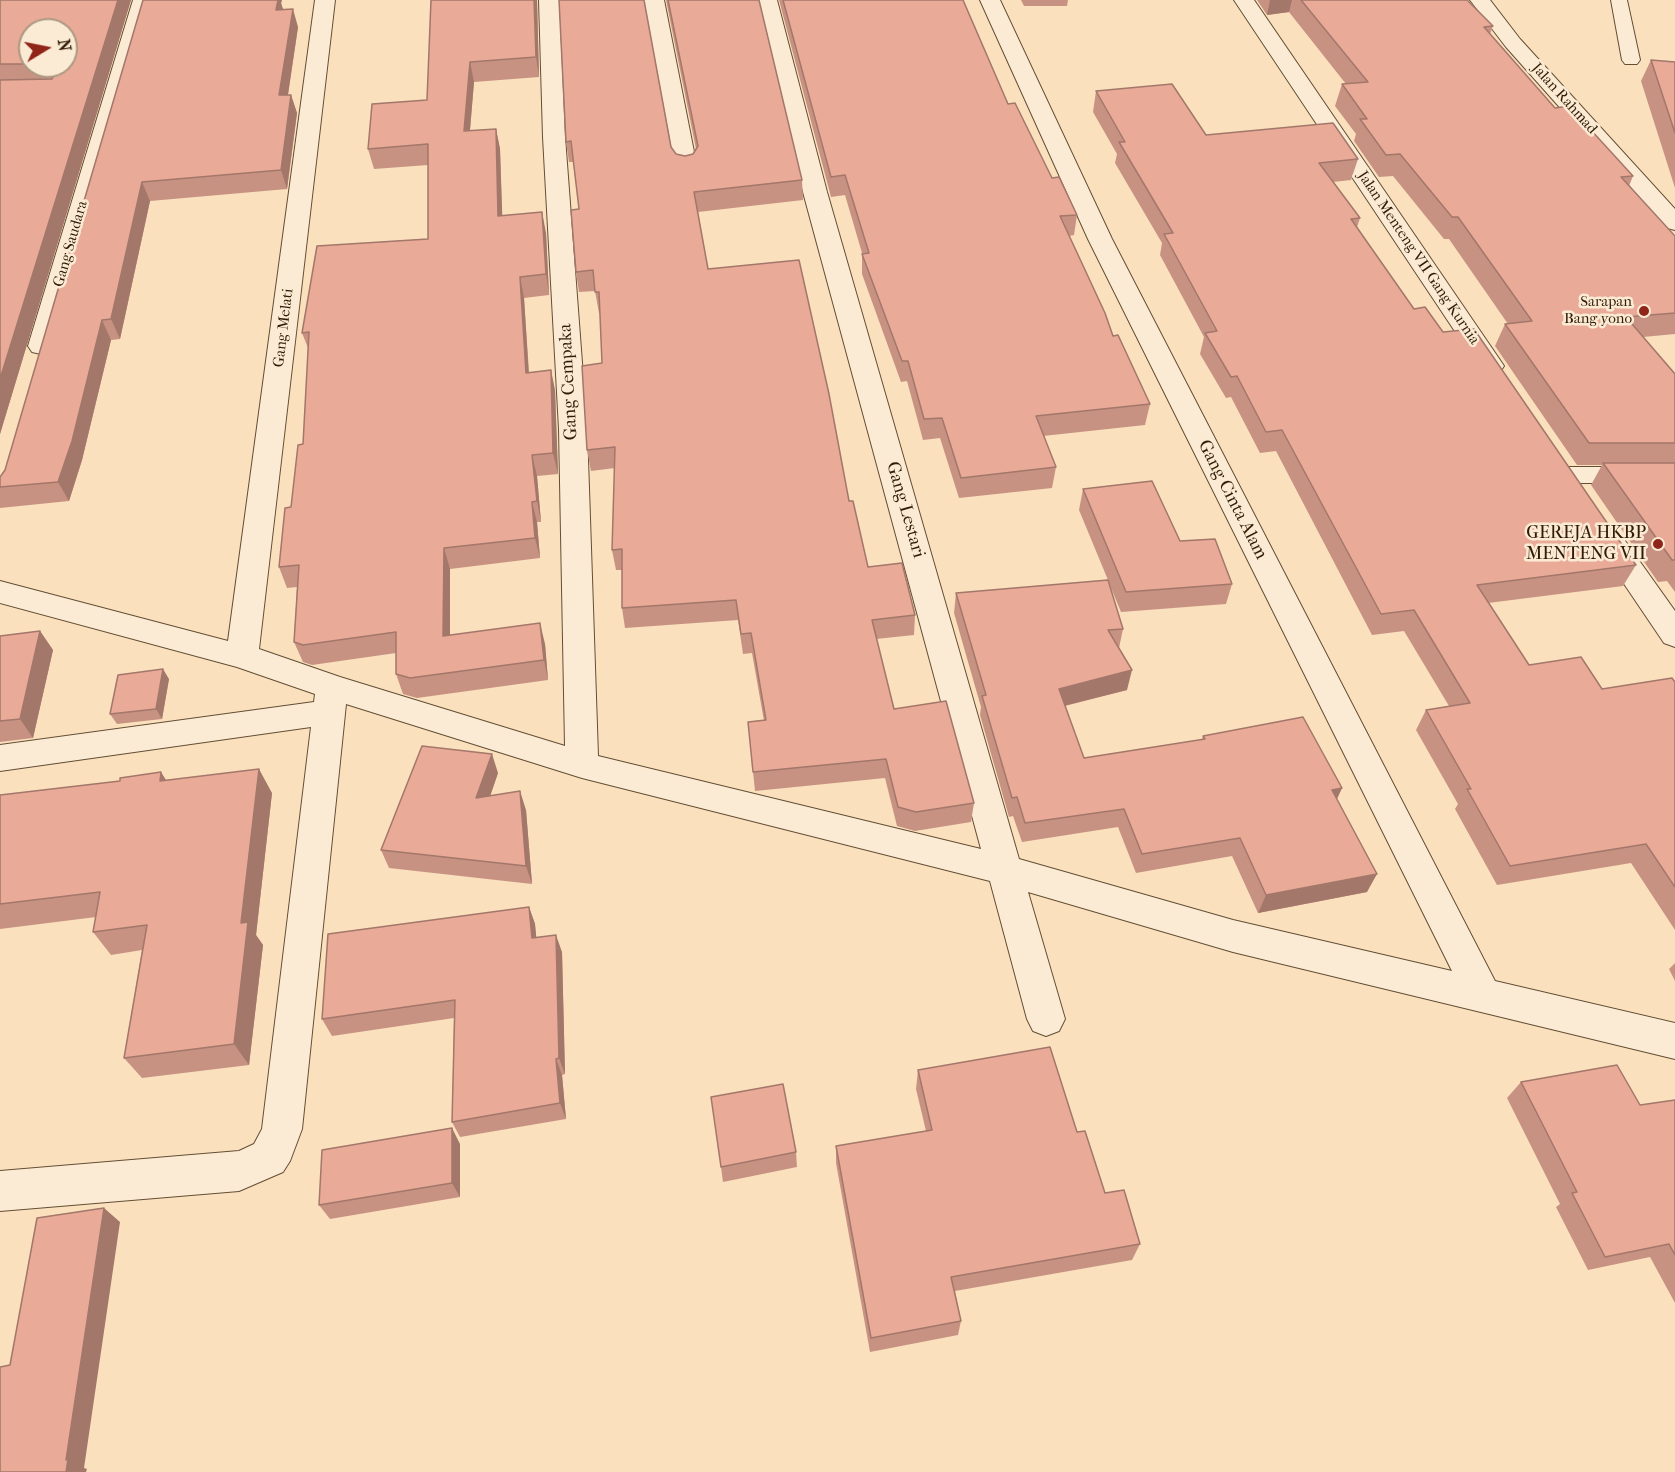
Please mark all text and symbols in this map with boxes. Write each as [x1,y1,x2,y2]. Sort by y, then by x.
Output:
north arrow [18,18,78,78]
text: N [54,37,75,53]
street label: Jalan Rahmad [1527,60,1601,138]
street label: Jalan Menteng VII Gang Kurnia [1353,168,1483,348]
street label: Gang Saudara [50,199,92,289]
street label: Gang Melati [270,288,298,368]
place label: Sarapan Bang yono [1564,293,1632,328]
marker: Sarapan Bang yono [1637,304,1651,318]
street label: Gang Cempaka [555,323,583,441]
street label: Gang Cinta Alam [1193,437,1271,563]
street label: Gang Lestari [881,459,929,561]
place label: GEREJA HKBP MENTENG VII [1526,523,1646,566]
marker: GEREJA HKBP MENTENG VII [1651,537,1665,551]

